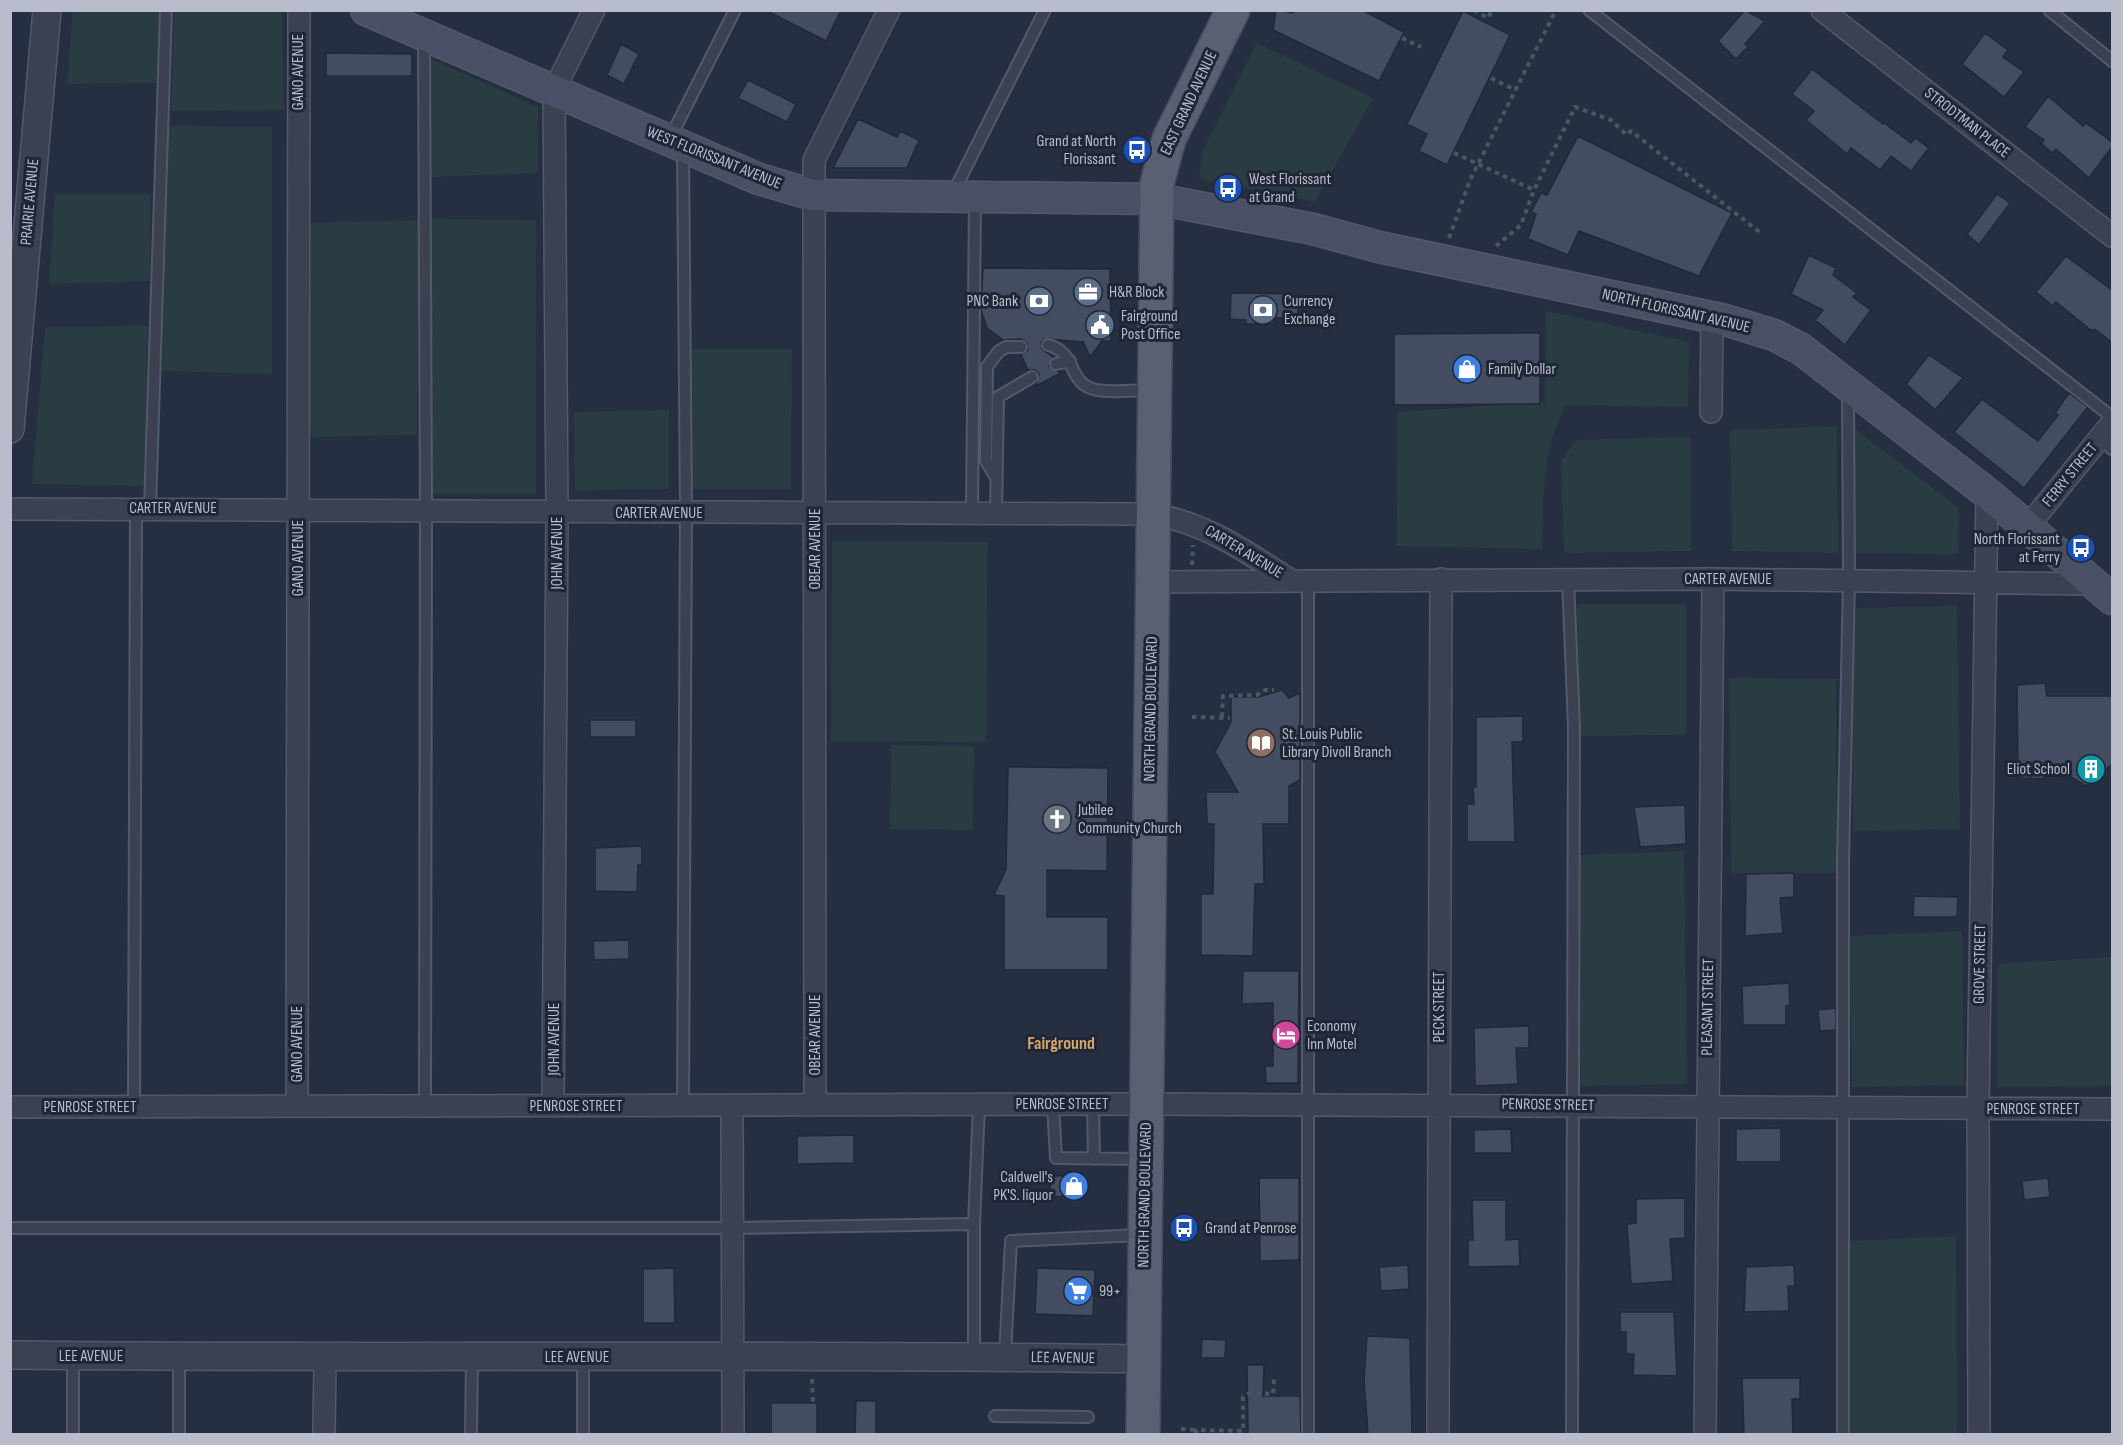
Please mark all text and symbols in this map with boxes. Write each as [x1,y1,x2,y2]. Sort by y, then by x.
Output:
street label: GANO AVENUE [289,34,308,110]
street label: EAST GRAND AVENUE [1157,48,1221,158]
street label: STRODTMAN PLACE [1920,84,2014,162]
street label: WEST FLORISSANT AVENUE [644,122,784,194]
place label: Grand at North Florissant [1037,132,1116,169]
bus stop icon: Grand at North Florissant [1121,134,1153,166]
street label: PRAIRIE AVENUE [17,158,43,246]
place label: West Florissant at Grand [1249,170,1331,207]
bus stop icon: West Florissant at Grand [1212,172,1244,204]
office icon: H&R Block [1072,276,1104,308]
place label: H&R Block [1109,283,1164,302]
bank icon: PNC Bank [1023,285,1055,317]
street label: NORTH FLORISSANT AVENUE [1600,285,1752,337]
place label: PNC Bank [966,292,1018,311]
place label: Currency Exchange [1284,292,1335,329]
bank icon: Currency Exchange [1247,294,1279,326]
place label: Fairground Post Office [1121,307,1180,344]
public building icon: Fairground Post Office [1084,309,1116,341]
shop icon: Family Dollar [1451,353,1483,385]
place label: Family Dollar [1488,360,1557,379]
street label: FERRY STREET [2038,439,2102,511]
street label: CARTER AVENUE [129,499,217,518]
street label: CARTER AVENUE [615,504,703,523]
street label: OBEAR AVENUE [806,508,825,590]
street label: JOHN AVENUE [548,517,567,590]
street label: GANO AVENUE [289,520,308,596]
street label: CARTER AVENUE [1202,521,1286,583]
place label: North Florissant at Ferry [1974,530,2060,567]
bus stop icon: North Florissant at Ferry [2065,532,2097,564]
street label: CARTER AVENUE [1684,570,1772,589]
street label: NORTH GRAND BOULEVARD [1140,636,1162,782]
place label: St. Louis Public Library Divoll Branch [1282,725,1391,762]
library icon: St. Louis Public Library Divoll Branch [1245,727,1277,759]
building icon: Eliot School [2075,753,2107,785]
place label: Eliot School [2007,760,2070,779]
place label: Jubilee Community Church [1077,801,1182,838]
church icon: Jubilee Community Church [1041,803,1073,835]
street label: GROVE STREET [1970,923,1990,1004]
street label: PLEASANT STREET [1698,958,1718,1056]
street label: PECK STREET [1430,971,1449,1043]
street label: OBEAR AVENUE [806,994,825,1076]
street label: JOHN AVENUE [545,1003,564,1076]
street label: GANO AVENUE [288,1006,307,1082]
place label: Economy Inn Motel [1307,1017,1357,1054]
hotel icon: Economy Inn Motel [1270,1019,1302,1051]
district label: Fairground [1027,1033,1095,1054]
street label: PENROSE STREET [1016,1095,1109,1114]
street label: PENROSE STREET [1501,1095,1595,1115]
street label: PENROSE STREET [530,1097,623,1116]
street label: PENROSE STREET [44,1098,137,1117]
street label: PENROSE STREET [1987,1100,2080,1119]
street label: NORTH GRAND BOULEVARD [1134,1122,1156,1268]
place label: Caldwell's PK'S. liquor [993,1168,1053,1205]
shop icon: Caldwell's PK'S. liquor [1058,1170,1090,1202]
bus stop icon: Grand at Penrose [1168,1212,1200,1244]
place label: Grand at Penrose [1205,1219,1296,1238]
supermarket icon: 99+ [1062,1275,1094,1307]
place label: 99+ [1099,1282,1121,1301]
street label: LEE AVENUE [59,1347,123,1366]
street label: LEE AVENUE [545,1348,609,1367]
street label: LEE AVENUE [1031,1348,1095,1368]

